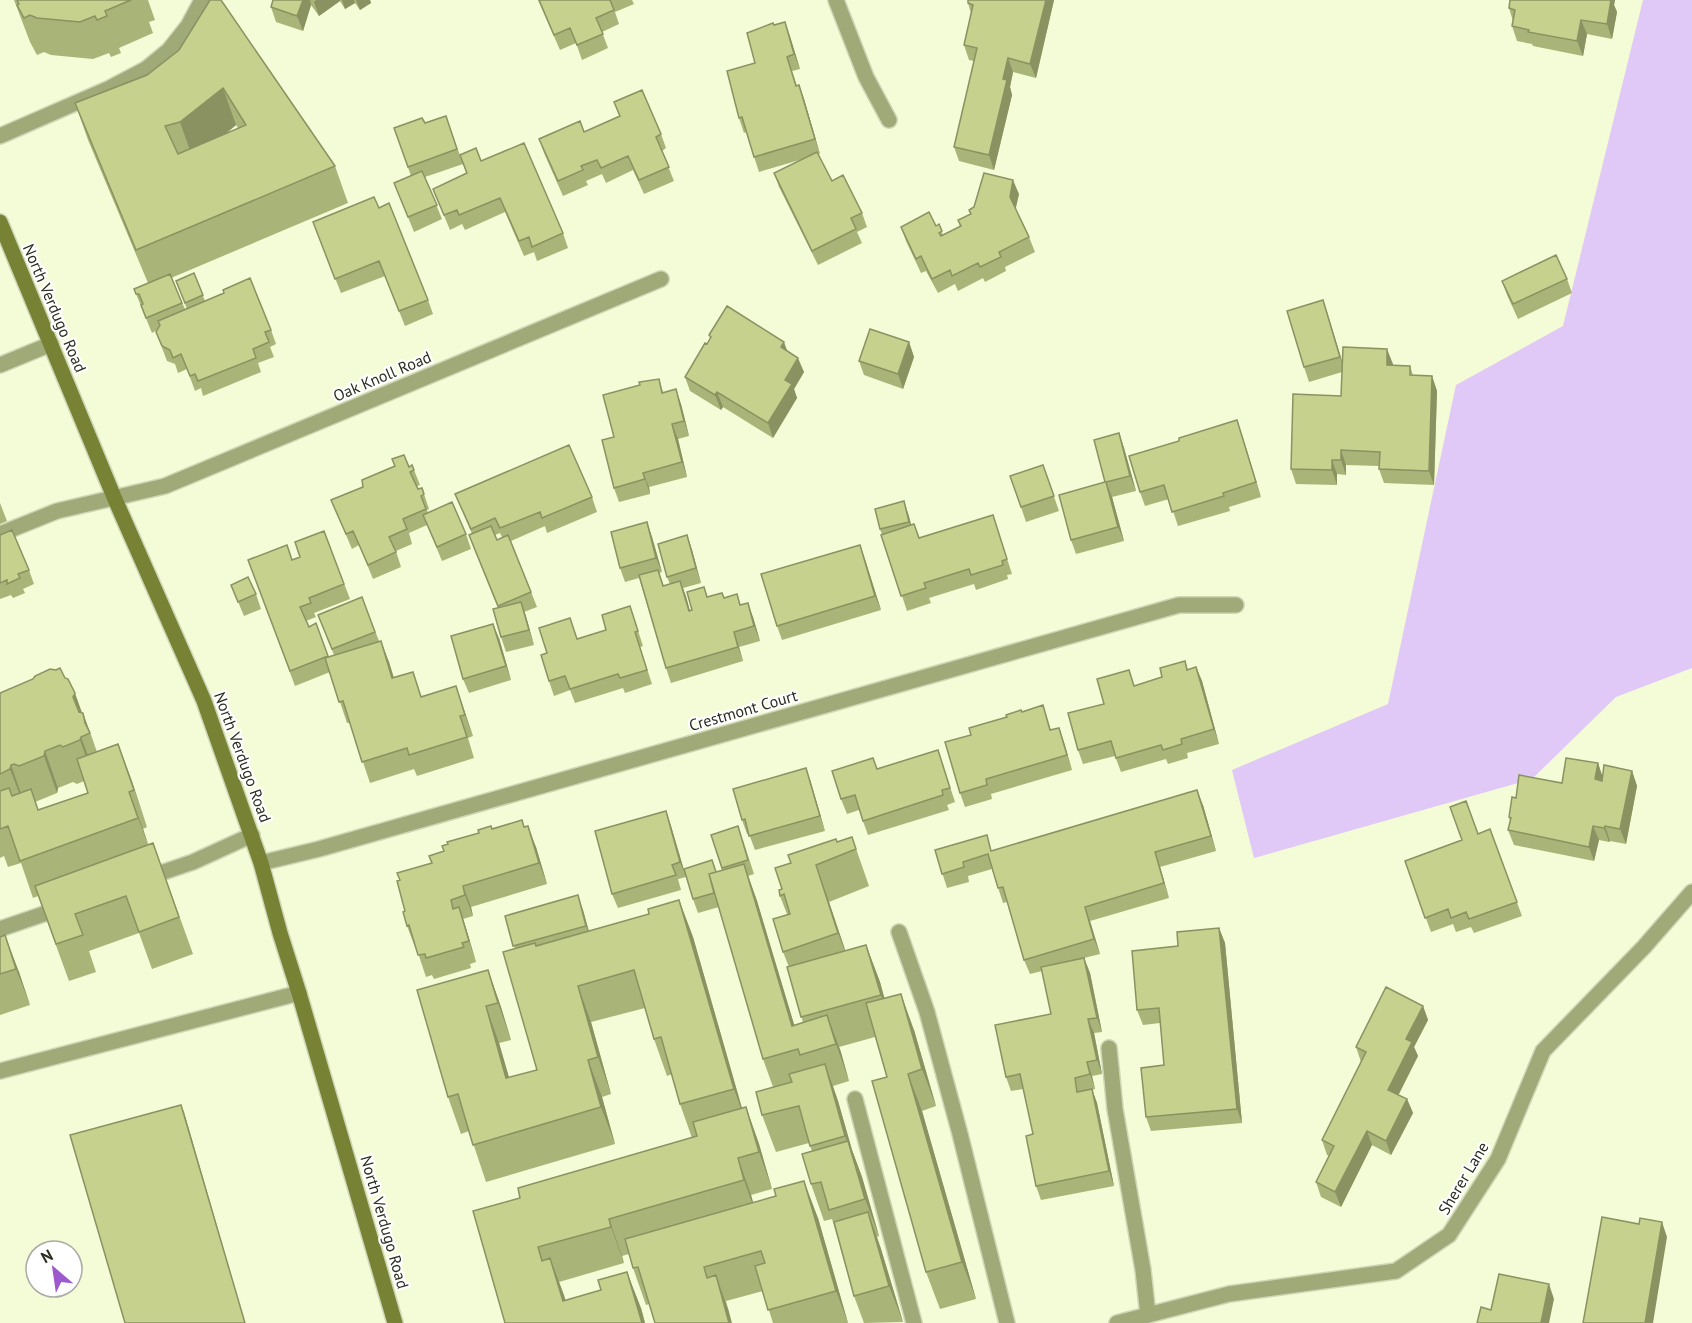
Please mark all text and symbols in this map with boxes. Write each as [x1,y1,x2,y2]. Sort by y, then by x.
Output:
street label: North Verdugo Road [19,241,91,375]
street label: Oak Knoll Road [330,346,434,406]
street label: Crestmont Court [687,685,800,735]
street label: North Verdugo Road [210,689,276,825]
street label: Sherer Lane [1433,1138,1493,1218]
street label: North Verdugo Road [356,1153,414,1291]
north arrow [24,1239,84,1299]
text: N [37,1245,56,1267]

